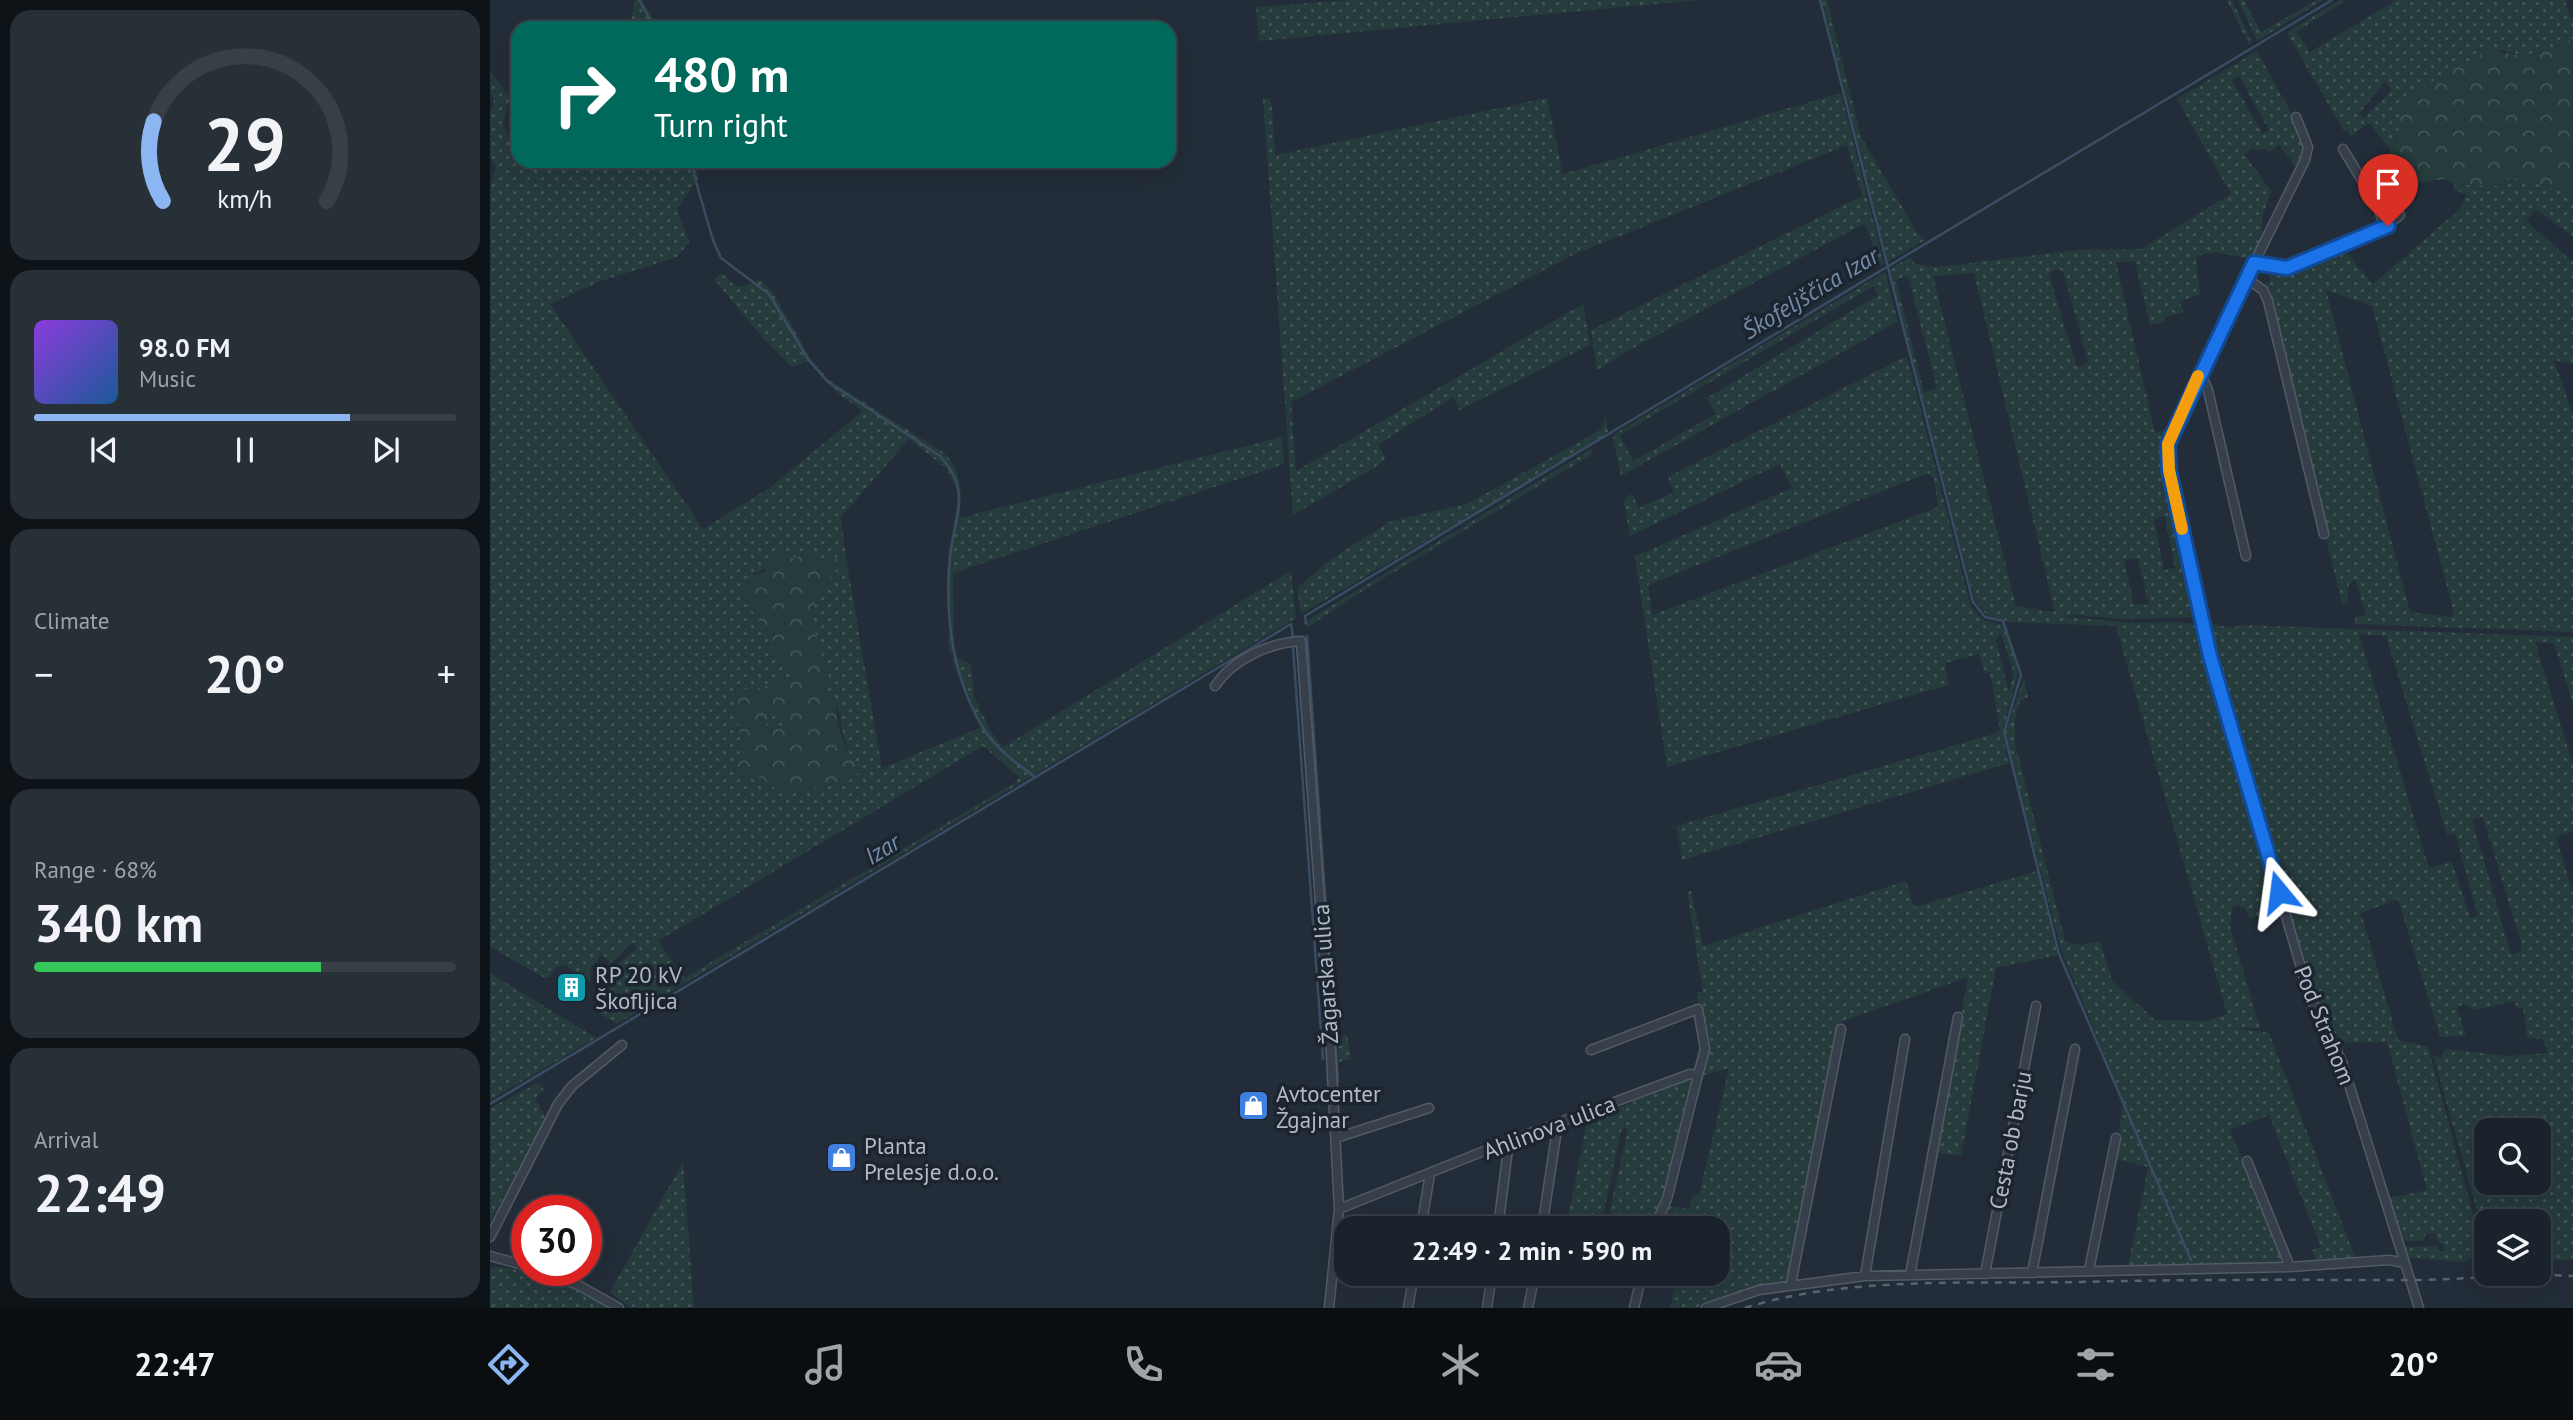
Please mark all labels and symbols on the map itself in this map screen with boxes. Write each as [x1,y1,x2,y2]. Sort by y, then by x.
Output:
pin [2358,154,2418,226]
water label: Škofeljščica Izar [1736,239,1886,346]
water label: Izar [859,825,907,872]
position arrow [2242,855,2316,929]
street label: Žagarska ulica [1306,903,1344,1045]
place label: RP 20 kV Škofljica [595,960,683,1015]
street label: Pod Strahom [2288,961,2362,1089]
building icon: RP 20 kV Škofljica [555,970,589,1004]
street label: Cesta ob barju [1982,1068,2038,1212]
place label: Avtocenter Žgajnar [1276,1079,1381,1134]
shop icon: Avtocenter Žgajnar [1236,1089,1270,1123]
street label: Ahlinova ulica [1479,1089,1619,1165]
place label: Planta Prelesje d.o.o. [864,1131,999,1186]
shop icon: Planta Prelesje d.o.o. [824,1141,858,1175]
speed limit sign: 30 [511,1195,602,1286]

